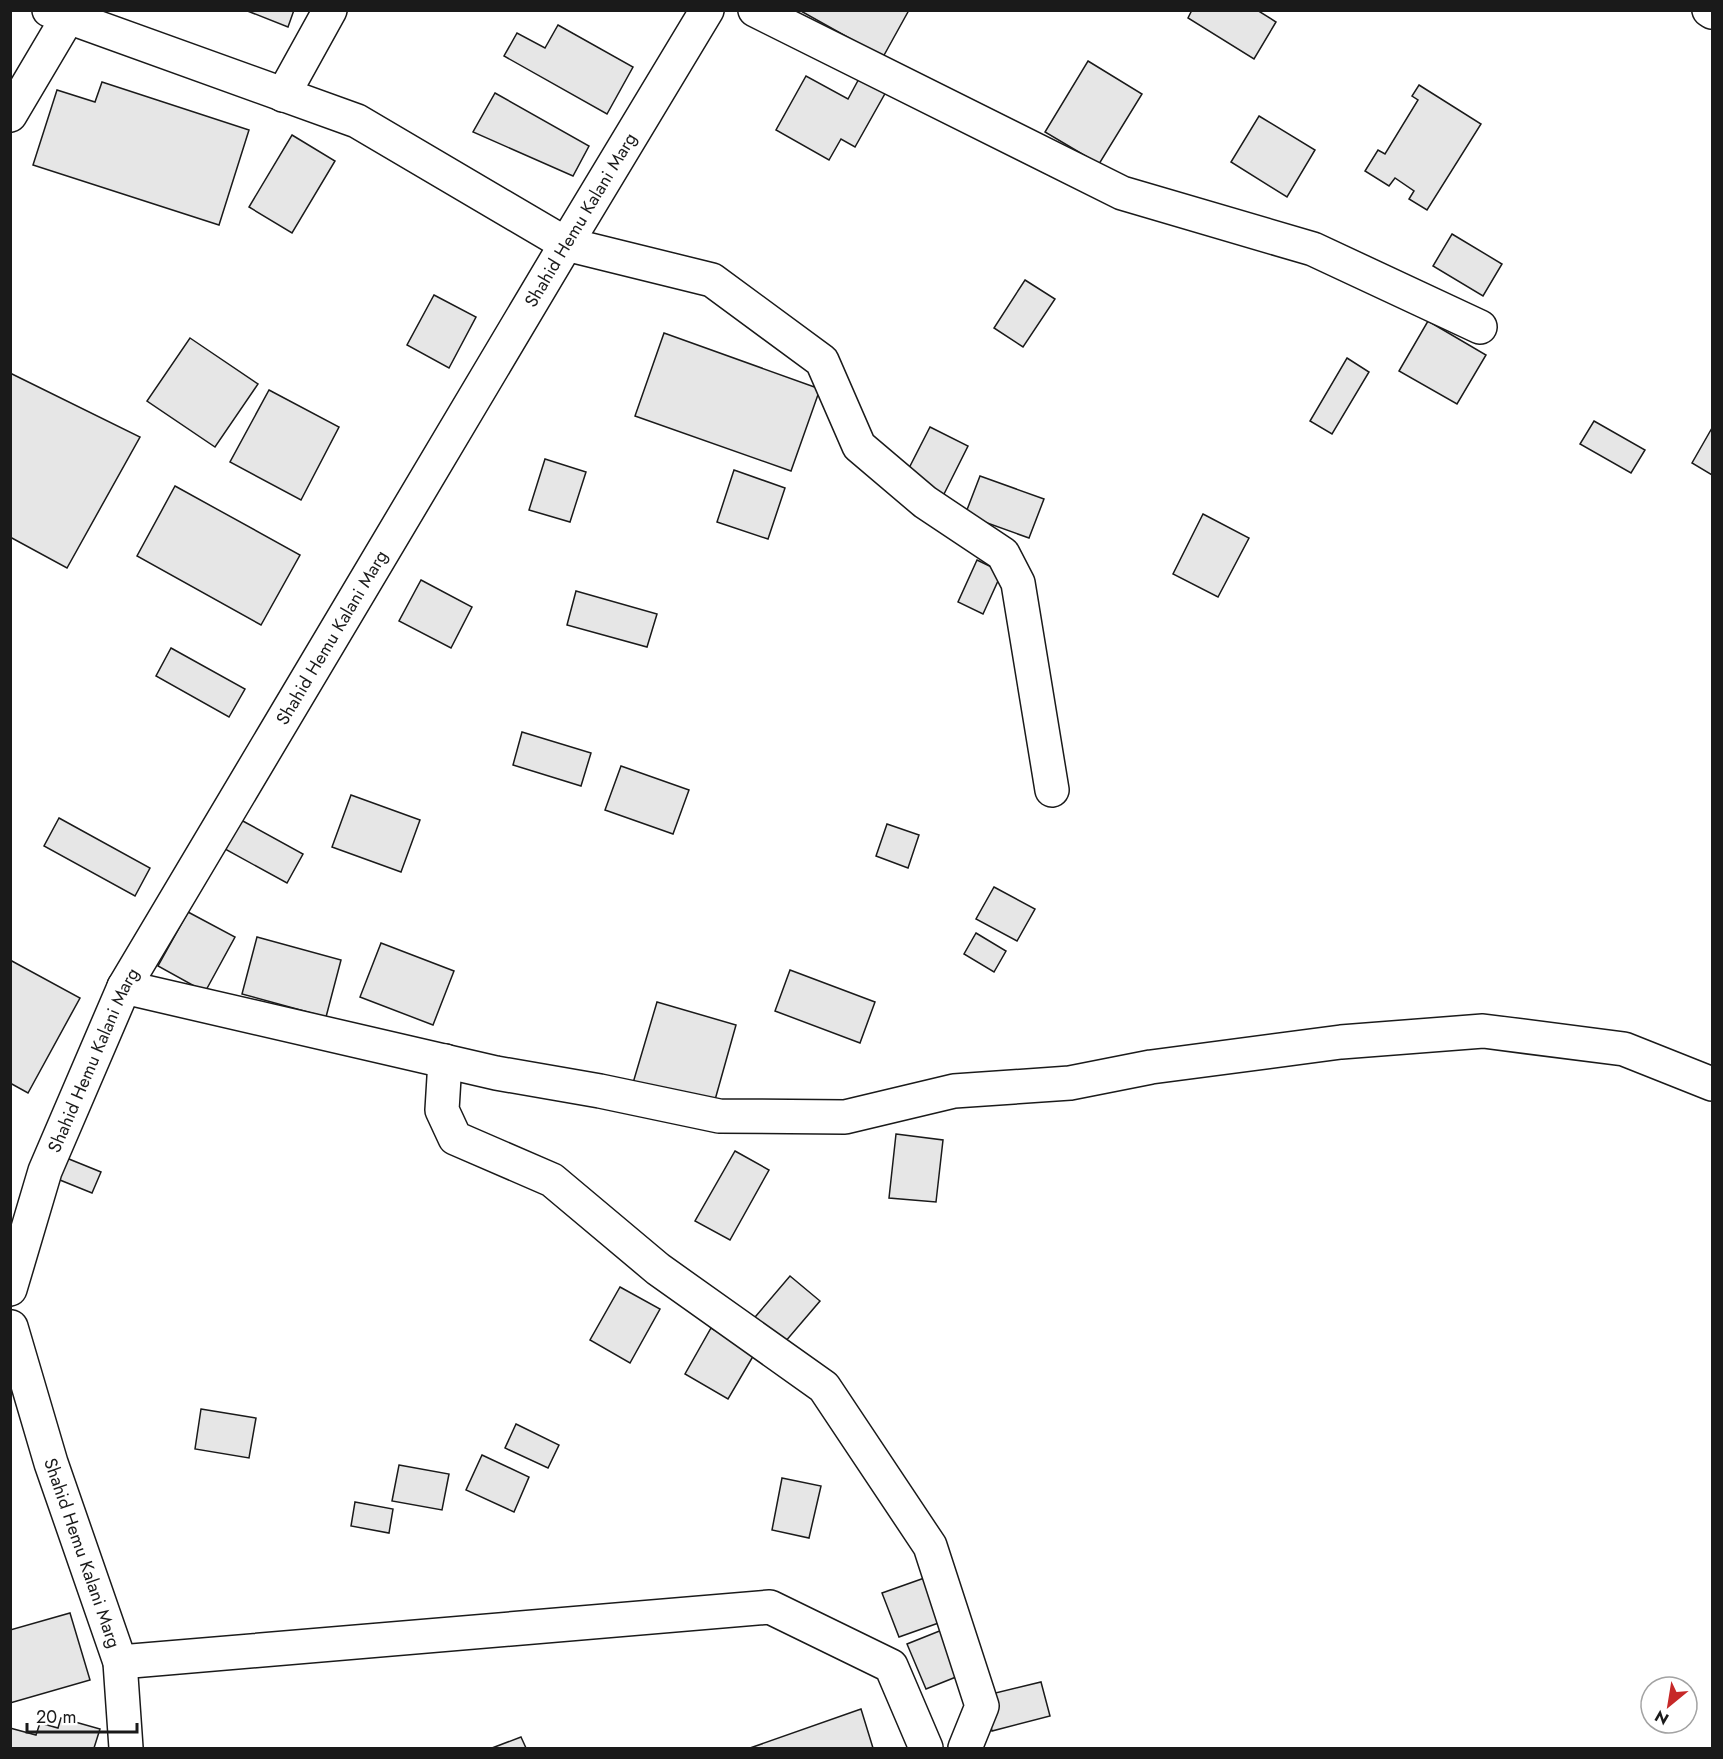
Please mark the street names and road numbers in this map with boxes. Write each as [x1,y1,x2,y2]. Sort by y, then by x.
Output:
street label: Shahid Hemu Kalani Marg [518,128,643,312]
street label: Shahid Hemu Kalani Marg [270,545,394,730]
street label: Shahid Hemu Kalani Marg [41,963,146,1157]
street label: Shahid Hemu Kalani Marg [37,1454,127,1651]

